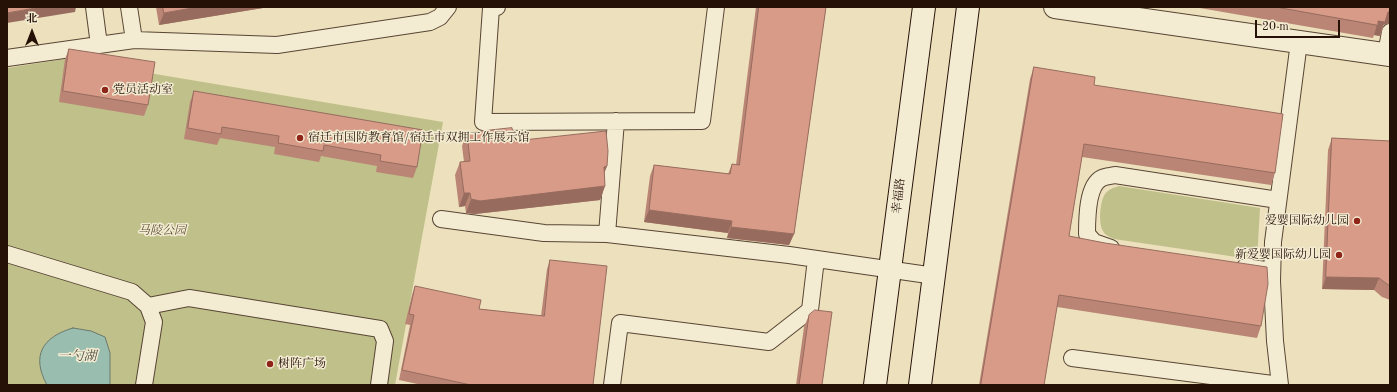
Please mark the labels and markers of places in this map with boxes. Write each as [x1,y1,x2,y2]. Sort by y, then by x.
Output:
place label: 党员活动室 [113,83,173,97]
marker: 党员活动室 [100,85,110,95]
place label: 宿迁市国防教育馆/宿迁市双拥工作展示馆 [308,131,529,145]
marker: 宿迁市国防教育馆/宿迁市双拥工作展示馆 [295,133,305,143]
place label: 爱婴国际幼儿园 [1265,214,1349,228]
marker: 爱婴国际幼儿园 [1352,216,1362,226]
place label: 新爱婴国际幼儿园 [1235,248,1331,262]
marker: 新爱婴国际幼儿园 [1334,250,1344,260]
place label: 树阵广场 [278,357,326,371]
marker: 树阵广场 [265,359,275,369]

